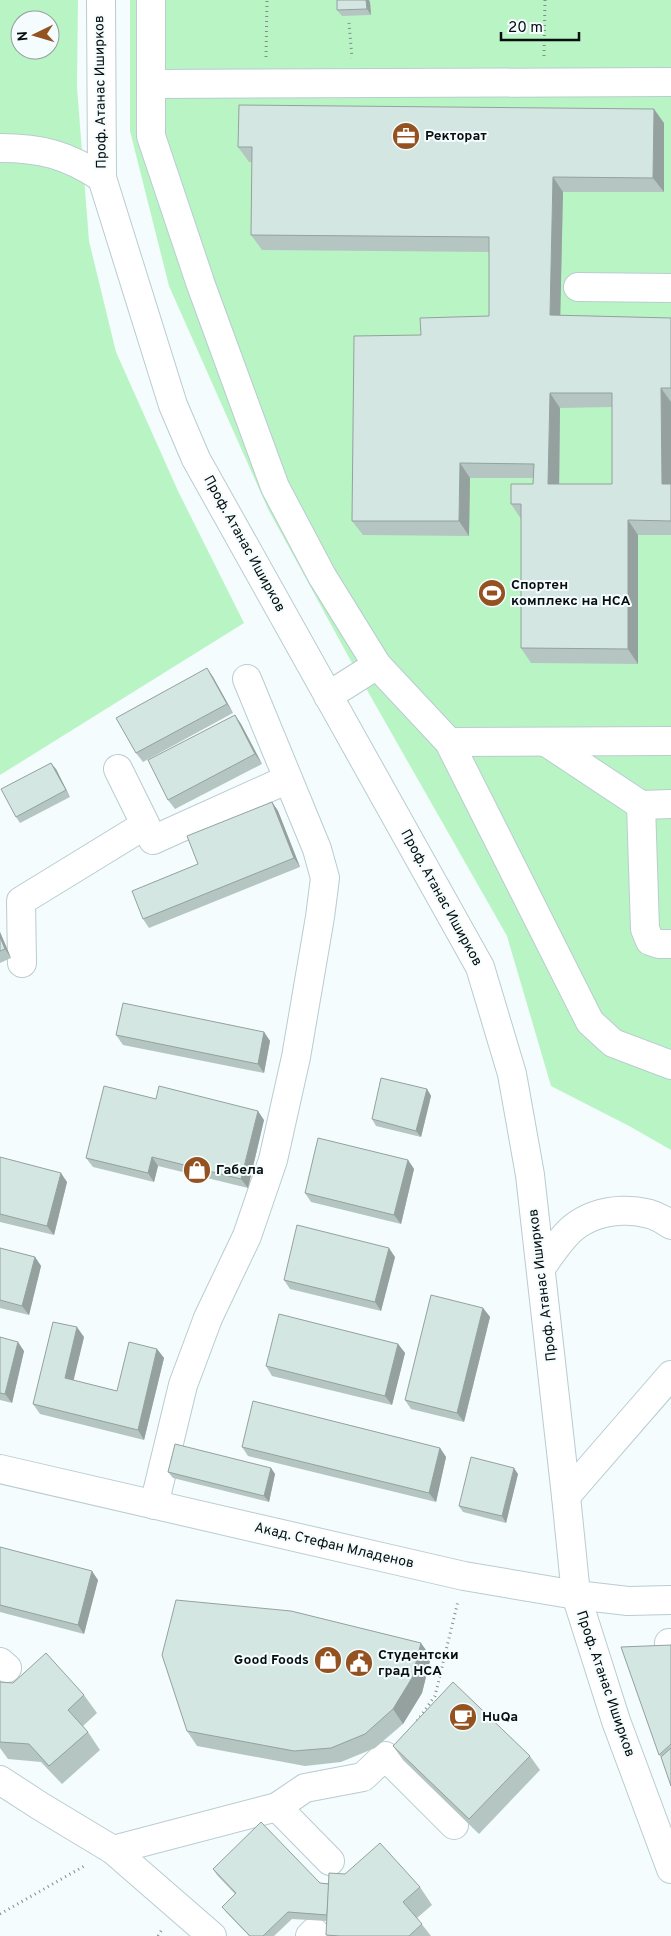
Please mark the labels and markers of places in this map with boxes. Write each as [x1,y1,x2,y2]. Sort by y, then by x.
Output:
office icon: Ректорат [391,121,421,151]
place label: Ректорат [425,128,487,145]
place label: Спортен комплекс на НСА [511,577,631,610]
sports icon: Спортен комплекс на НСА [477,578,507,608]
shop icon: Габела [182,1155,212,1185]
place label: Габела [216,1162,264,1179]
shop icon: Good Foods [313,1645,343,1675]
place label: Студентски град НСА [378,1647,459,1680]
public building icon: Студентски град НСА [344,1648,374,1678]
place label: Good Foods [234,1652,309,1669]
cafe icon: HuQa [448,1702,478,1732]
place label: HuQa [482,1709,518,1726]

